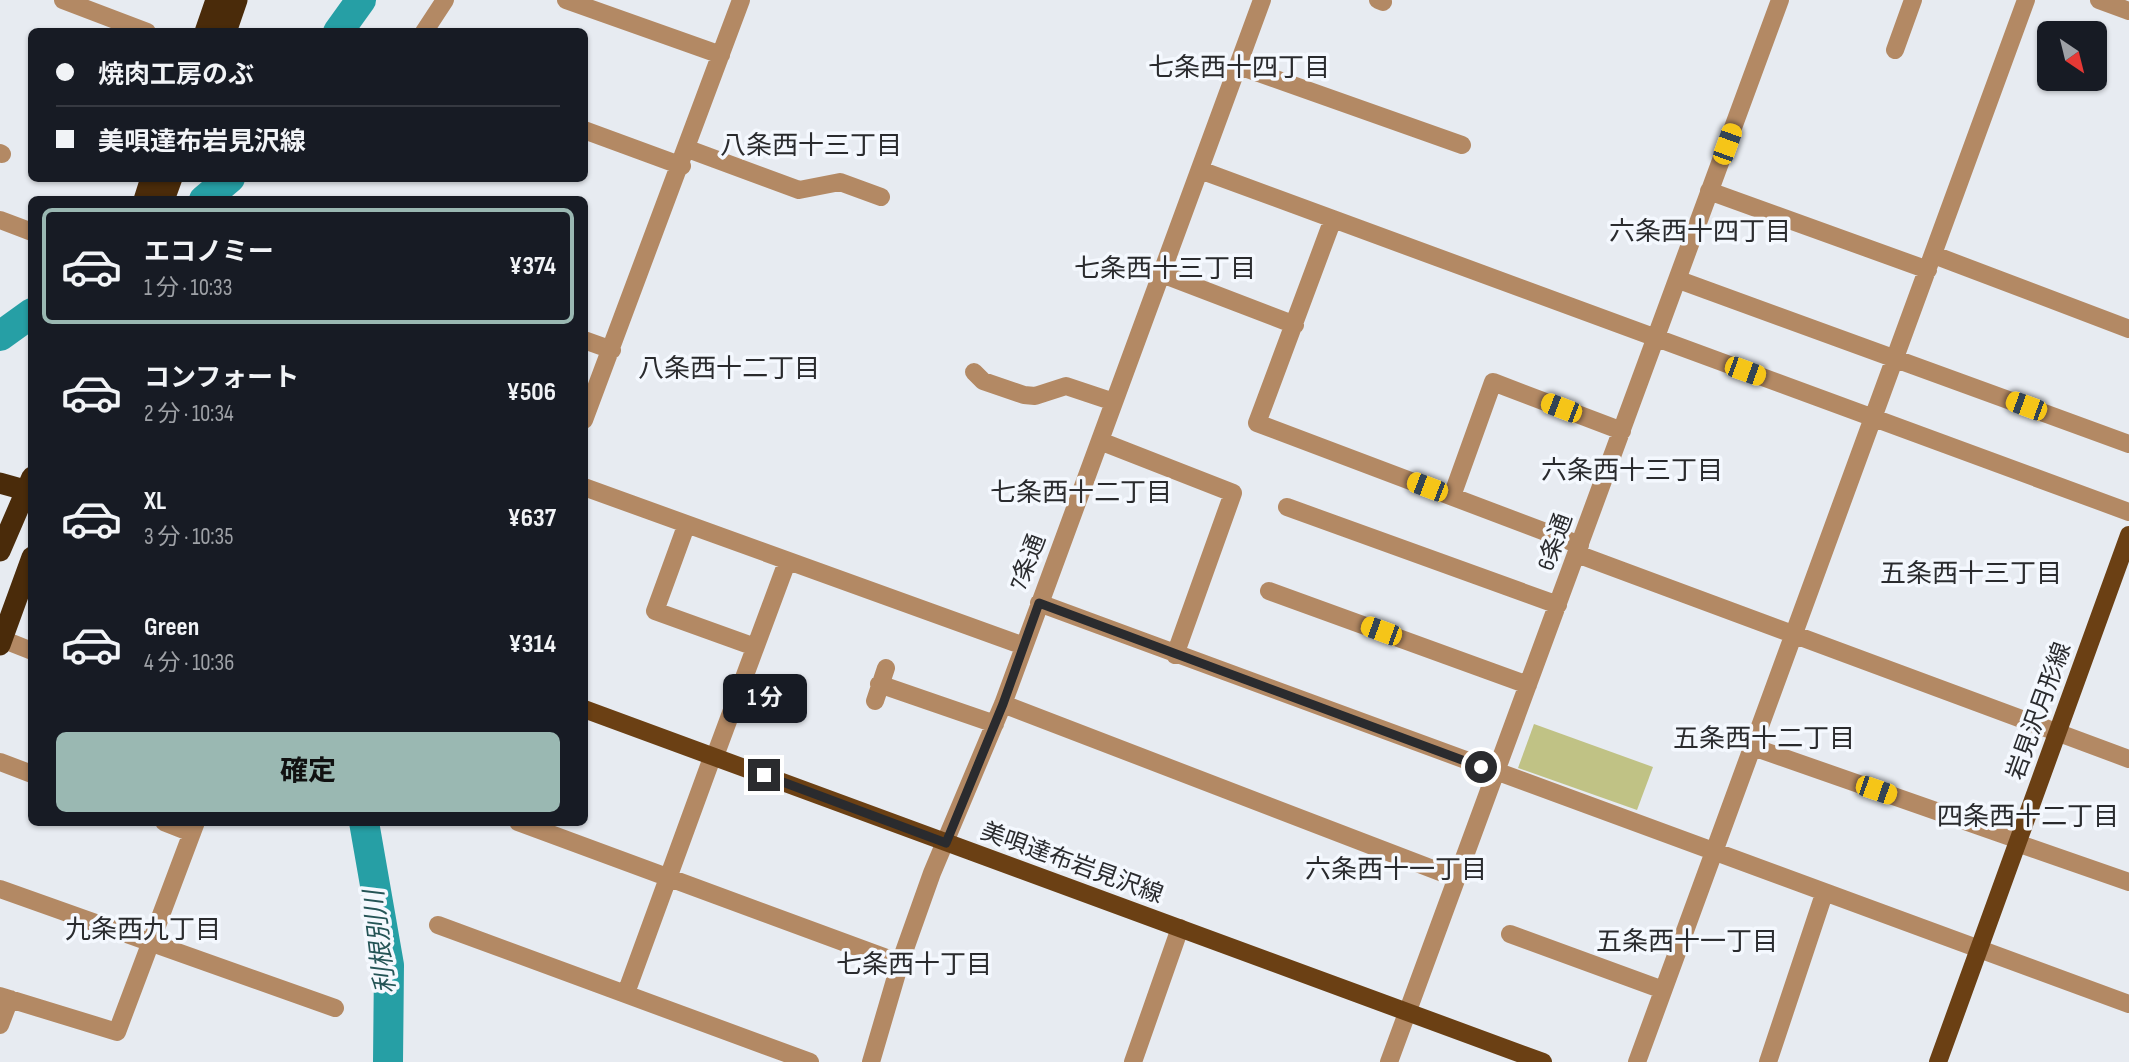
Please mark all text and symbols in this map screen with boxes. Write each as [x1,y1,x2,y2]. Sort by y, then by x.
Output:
north arrow [2037,21,2107,91]
map controls [2037,21,2107,91]
district label: 七条西十四丁目 [1148,53,1330,84]
text: 焼肉工房のぶ [98,60,254,91]
car [1710,121,1745,167]
text: 美唄達布岩見沢線 [98,127,306,158]
district label: 八条西十三丁目 [720,131,902,162]
district label: 六条西十四丁目 [1609,217,1791,248]
icon: car [60,235,123,298]
text: エコノミー [144,237,274,268]
text: ¥374 [509,251,556,282]
district label: 七条西十三丁目 [1074,254,1256,285]
text: 1 分 · 10:33 [144,274,232,302]
district label: 八条西十二丁目 [638,354,820,385]
car [1722,354,1769,388]
icon: car [60,361,123,424]
text: コンフォート [144,363,299,394]
text: ¥506 [507,377,556,408]
car [2003,389,2050,423]
car [1538,391,1585,425]
text: 2 分 · 10:34 [144,400,234,428]
district label: 六条西十三丁目 [1541,456,1723,487]
car [1404,470,1451,504]
district label: 七条西十二丁目 [990,478,1172,509]
text: XL [144,486,166,517]
icon: car [60,487,123,550]
text: ¥637 [507,503,556,534]
street label: 6条通 [1531,510,1579,574]
text: 3 分 · 10:35 [144,523,233,551]
street label: 7条通 [1004,530,1052,594]
district label: 五条西十三丁目 [1880,559,2062,590]
text: Green [144,612,199,643]
icon: car [60,613,123,676]
car [1358,614,1405,648]
text: ¥314 [509,629,556,660]
street label: 岩見沢月形線 [2001,638,2077,784]
text: 4 分 · 10:36 [144,649,234,677]
callout: 1 分 [722,674,806,722]
text: 1 分 [747,684,783,712]
district label: 五条西十二丁目 [1673,724,1855,755]
button: 確定 [56,732,560,812]
route start [1465,751,1497,783]
route end [748,759,780,791]
car [1853,773,1900,807]
district label: 四条西十二丁目 [1937,802,2119,833]
street label: 美唄達布岩見沢線 [977,817,1167,909]
district label: 六条西十一丁目 [1305,855,1487,886]
water label: 利根別川 [359,886,403,996]
district label: 九条西九丁目 [65,915,221,946]
district label: 五条西十一丁目 [1596,927,1778,958]
district label: 七条西十丁目 [836,950,992,981]

